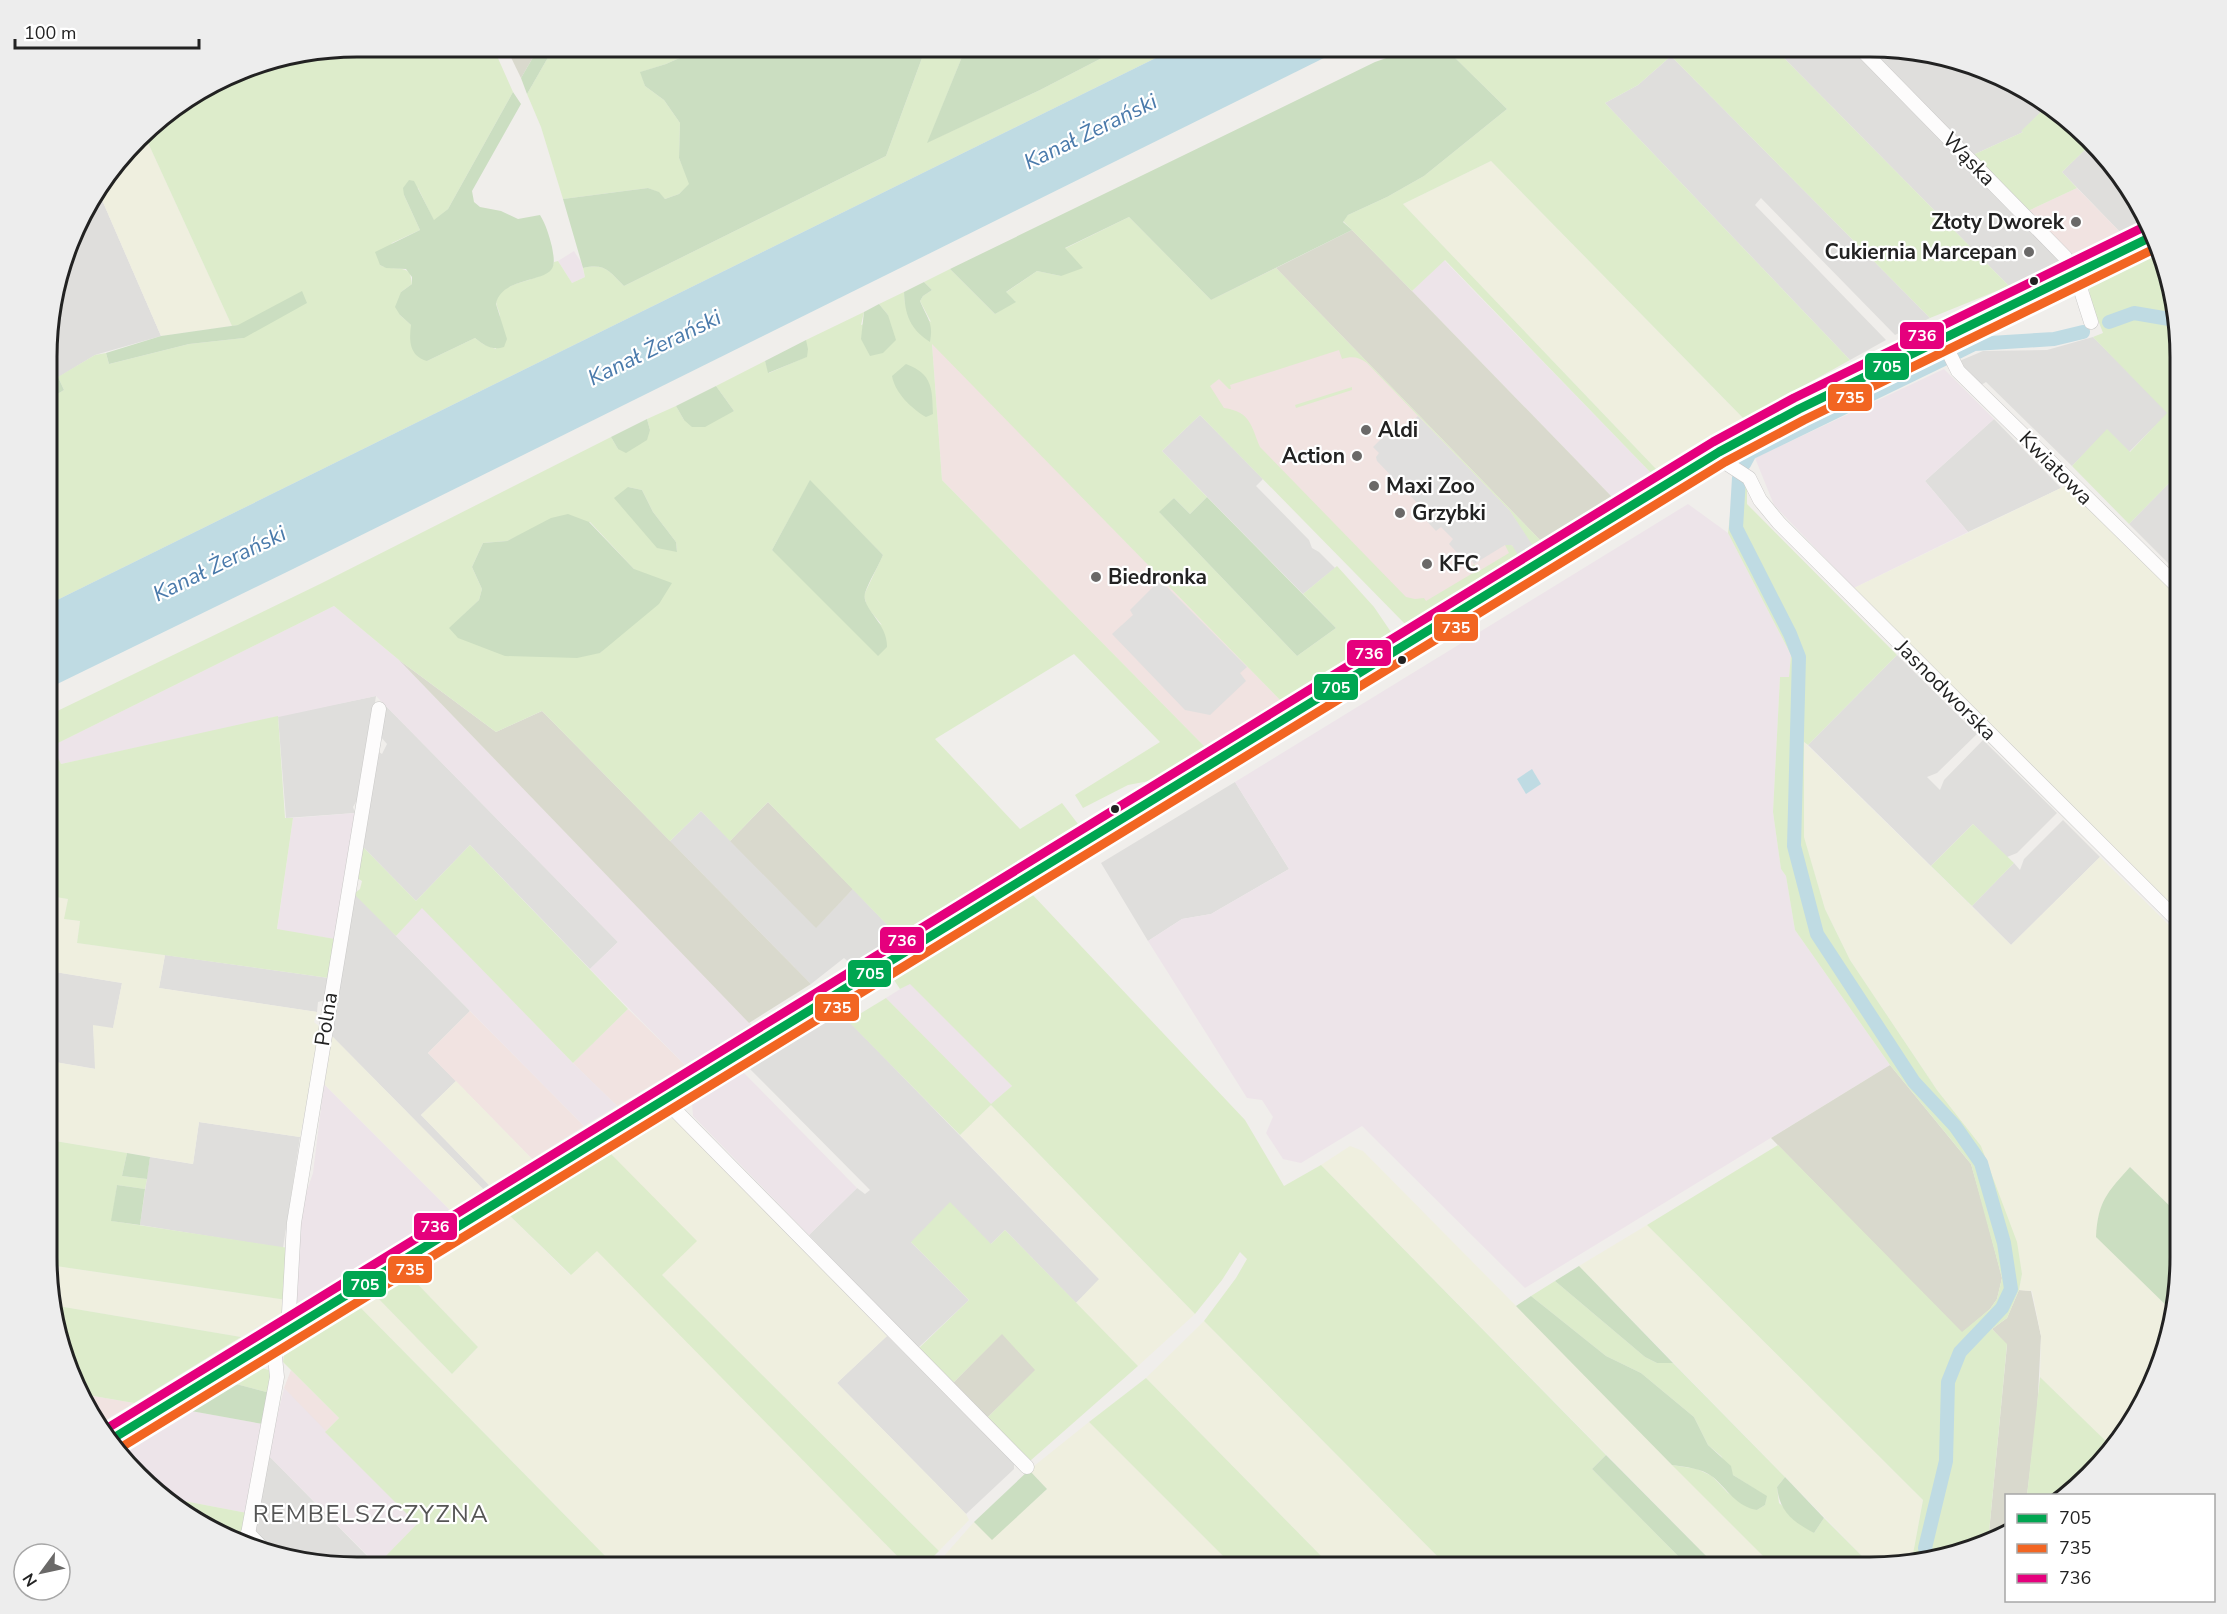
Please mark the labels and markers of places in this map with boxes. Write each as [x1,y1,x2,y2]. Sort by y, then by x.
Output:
place label: Złoty Dworek [1931,208,2065,236]
marker: Złoty Dworek [2069,215,2083,229]
place label: Cukiernia Marcepan [1825,238,2017,266]
marker: Cukiernia Marcepan [2022,245,2036,259]
unlabelled marker [2028,275,2040,287]
place label: Aldi [1378,416,1418,444]
marker: Aldi [1359,423,1373,437]
place label: Action [1282,442,1345,470]
marker: Action [1350,449,1364,463]
place label: Maxi Zoo [1386,472,1475,500]
marker: Maxi Zoo [1367,479,1381,493]
place label: Grzybki [1412,499,1486,527]
marker: Grzybki [1393,506,1407,520]
place label: KFC [1439,550,1479,578]
marker: KFC [1420,557,1434,571]
place label: Biedronka [1108,563,1207,591]
marker: Biedronka [1089,570,1103,584]
unlabelled marker [1396,654,1408,666]
unlabelled marker [1109,803,1121,815]

